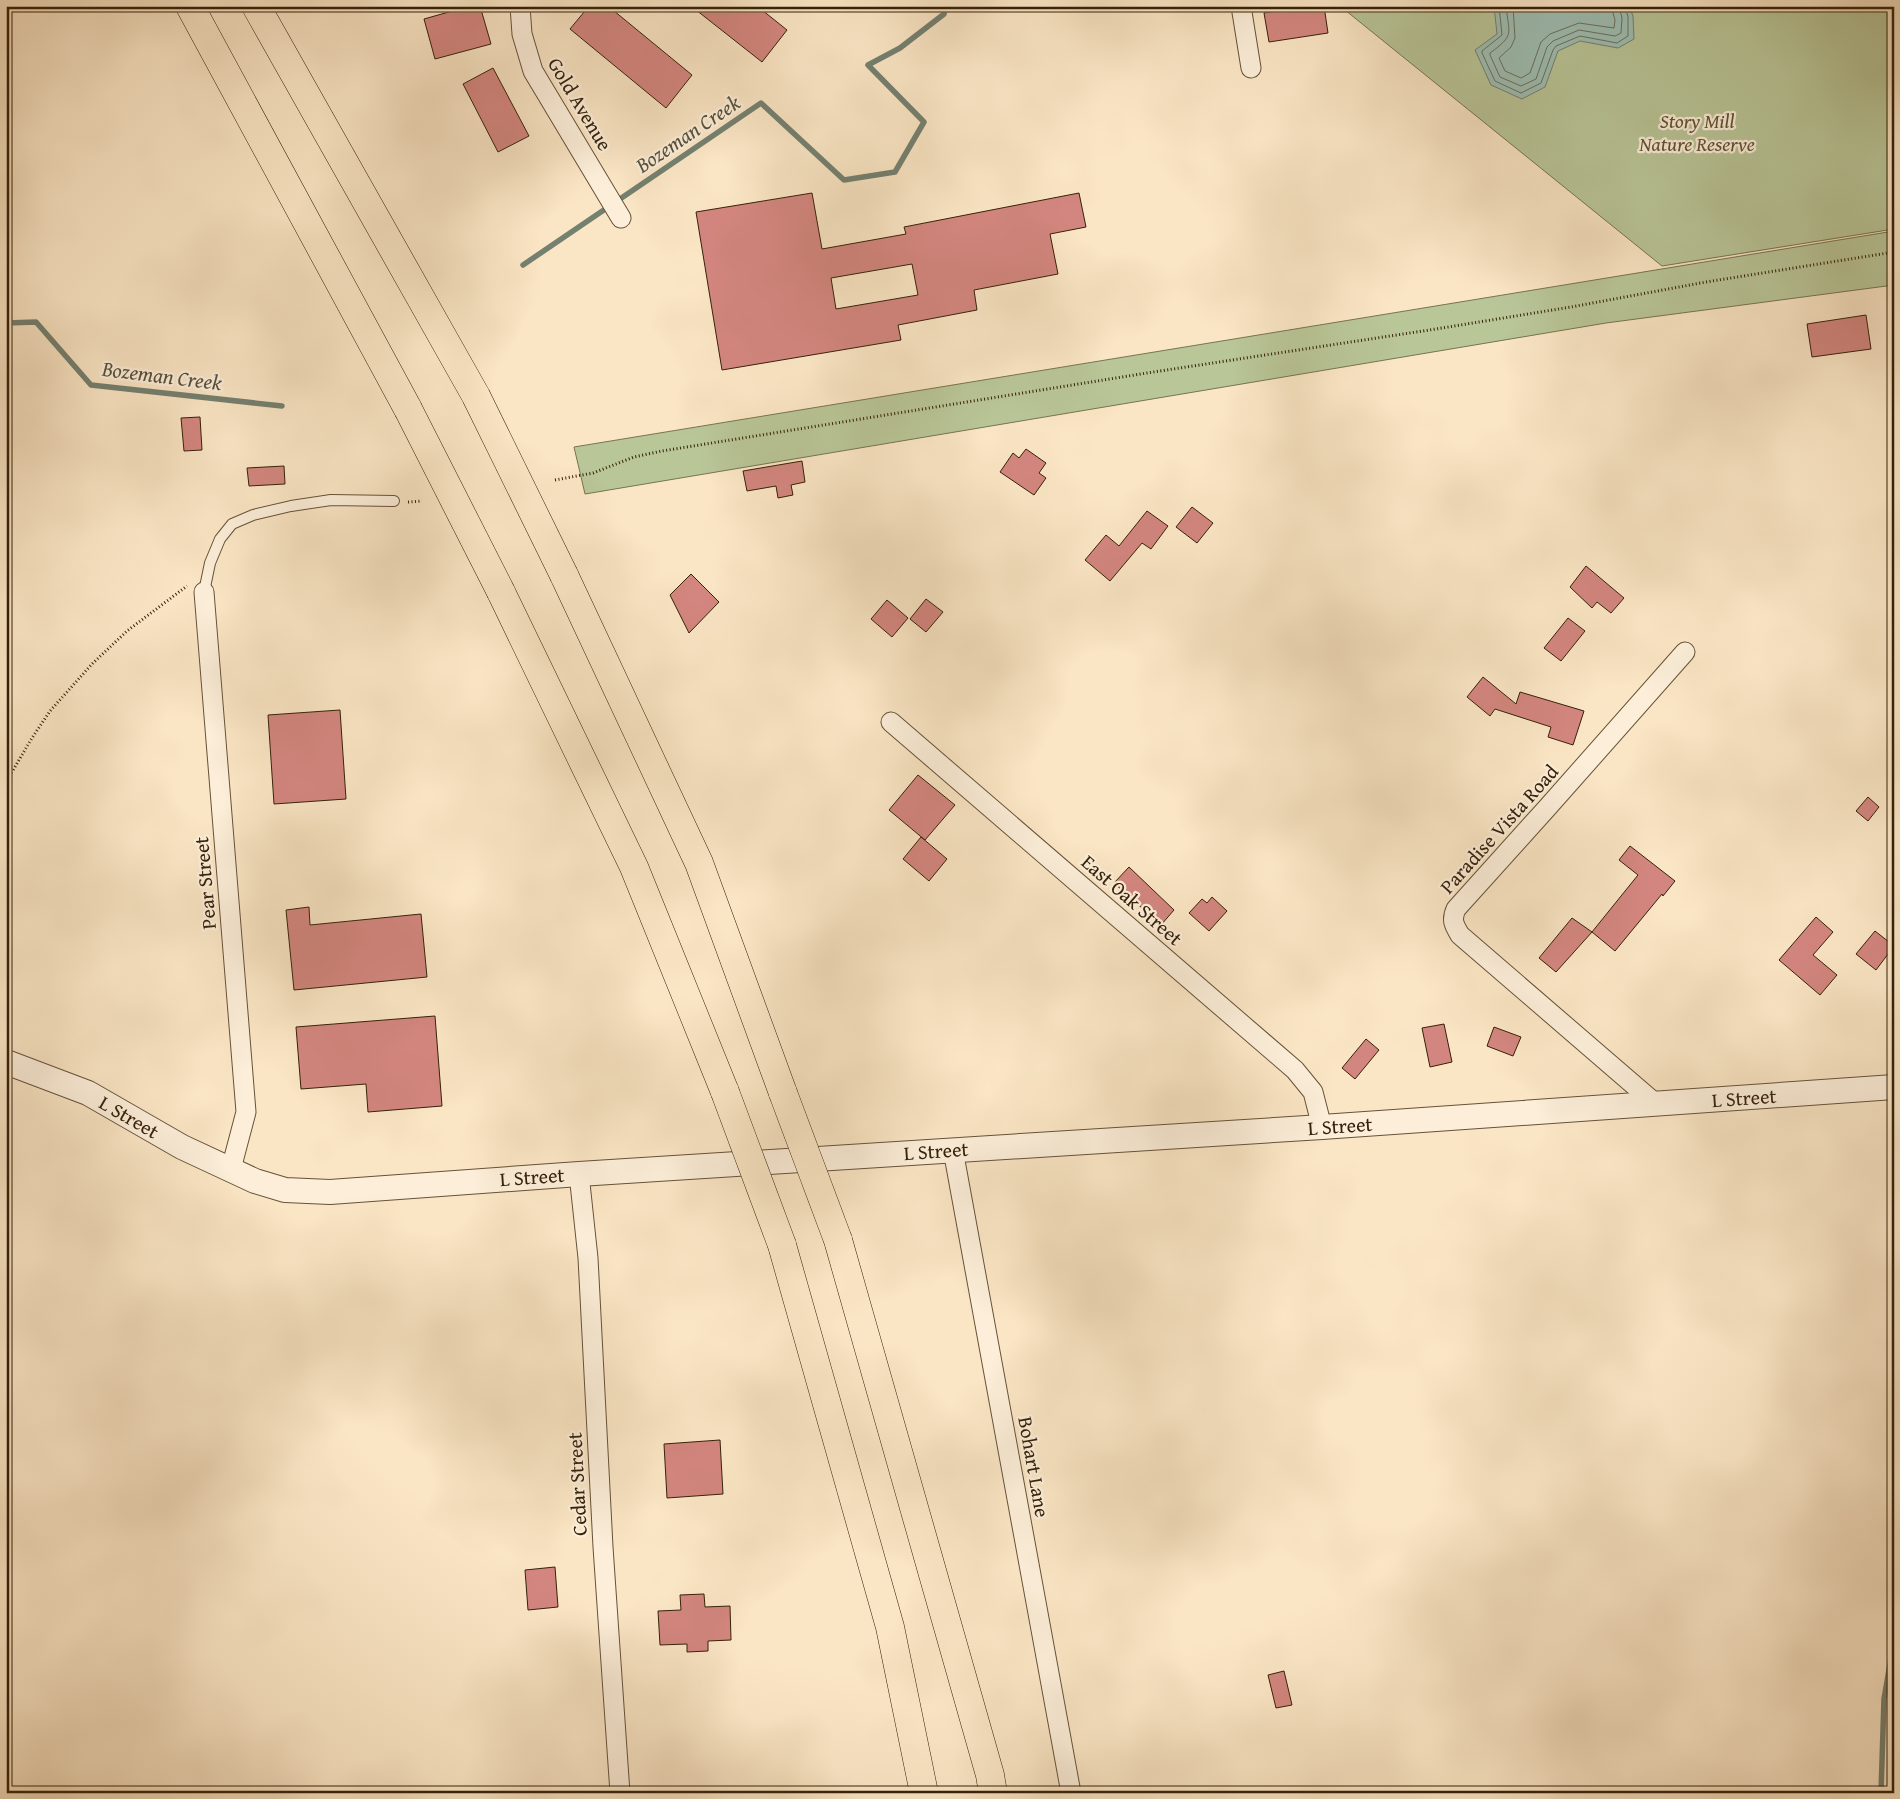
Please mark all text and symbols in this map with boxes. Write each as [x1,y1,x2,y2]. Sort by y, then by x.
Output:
street label: Gold Avenue [541,52,620,156]
water label: Bozeman Creek [628,87,747,181]
park label: Story Mill Nature Reserve [1638,106,1755,158]
water label: Bozeman Creek [100,353,224,398]
street label: Paradise Vista Road [1433,757,1565,900]
street label: Pear Street [186,836,223,931]
street label: East Oak Street [1075,847,1189,952]
street label: L Street [1711,1081,1777,1114]
street label: L Street [94,1088,165,1145]
street label: L Street [1307,1109,1373,1142]
street label: L Street [903,1134,969,1167]
street label: L Street [499,1160,565,1193]
street label: Bohart Lane [1011,1414,1058,1520]
street label: Cedar Street [559,1432,594,1537]

